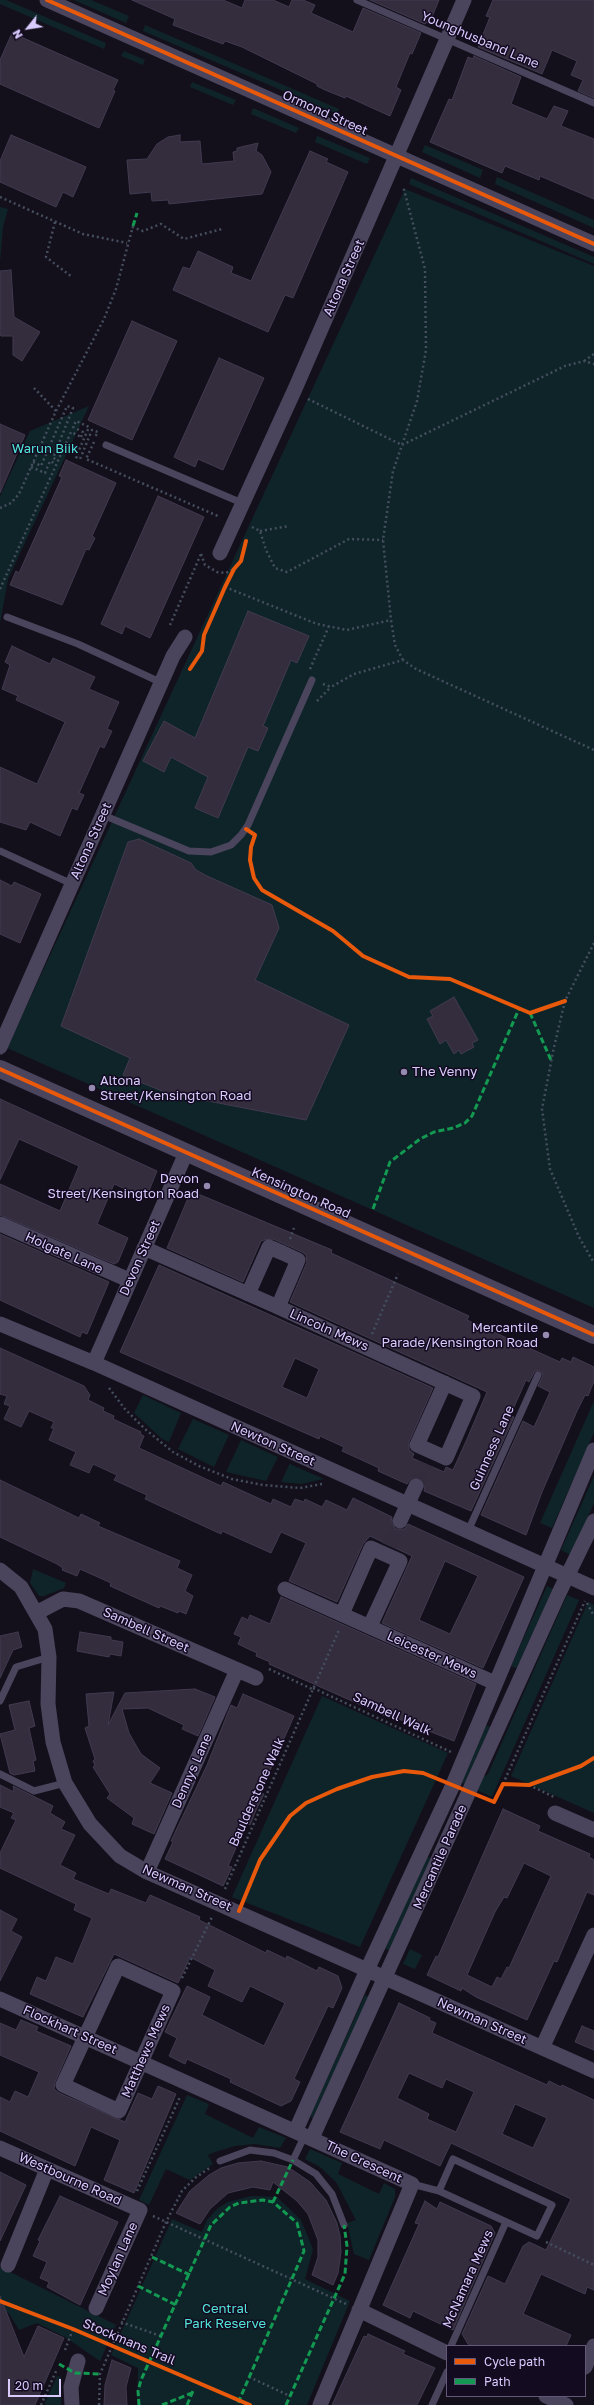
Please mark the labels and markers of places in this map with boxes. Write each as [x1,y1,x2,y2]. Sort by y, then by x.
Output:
place label: The Venny [412,1064,477,1080]
marker: The Venny [399,1067,409,1077]
place label: Altona Street/Kensington Road [100,1073,251,1104]
marker: Altona Street/Kensington Road [87,1083,97,1093]
place label: Devon Street/Kensington Road [48,1171,199,1202]
marker: Devon Street/Kensington Road [202,1181,212,1191]
place label: Mercantile Parade/Kensington Road [382,1320,538,1351]
marker: Mercantile Parade/Kensington Road [541,1330,551,1340]

